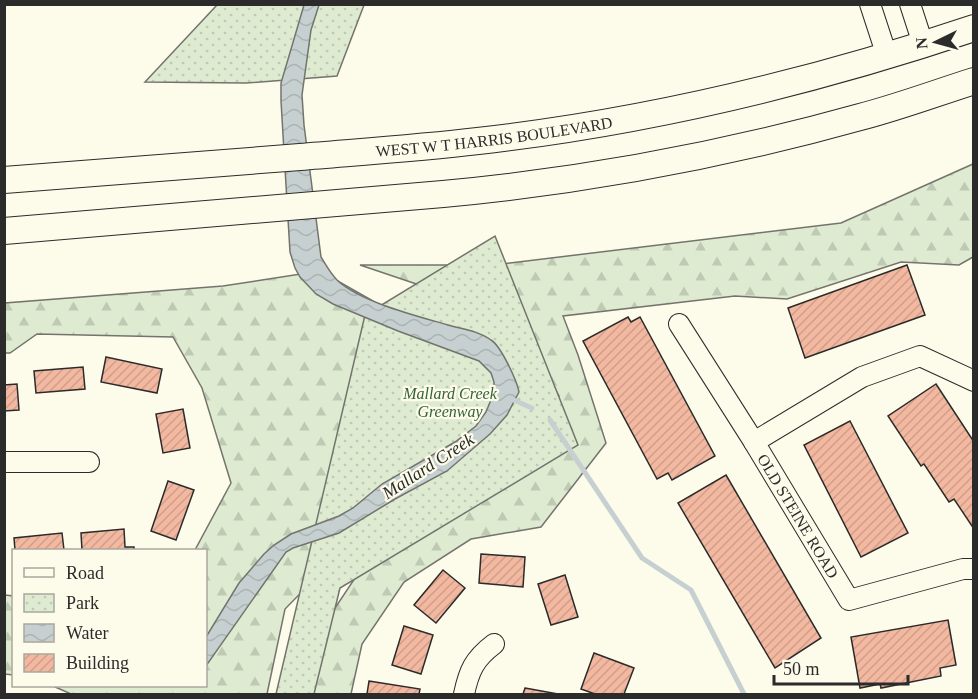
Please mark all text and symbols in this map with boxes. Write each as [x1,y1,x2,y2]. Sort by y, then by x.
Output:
north arrow [906,12,966,72]
text: N [913,36,931,50]
street label: WEST W T HARRIS BOULEVARD [375,114,614,160]
park label: Mallard Creek Greenway [402,385,498,421]
water label: Mallard Creek [378,428,478,504]
street label: OLD STEINE ROAD [754,451,842,581]
legend [12,549,207,687]
text: Road [66,563,104,583]
text: Park [66,593,99,613]
text: Water [66,623,109,643]
scale bar [774,648,908,686]
text: Building [66,653,129,673]
text: 50 m [783,659,820,679]

